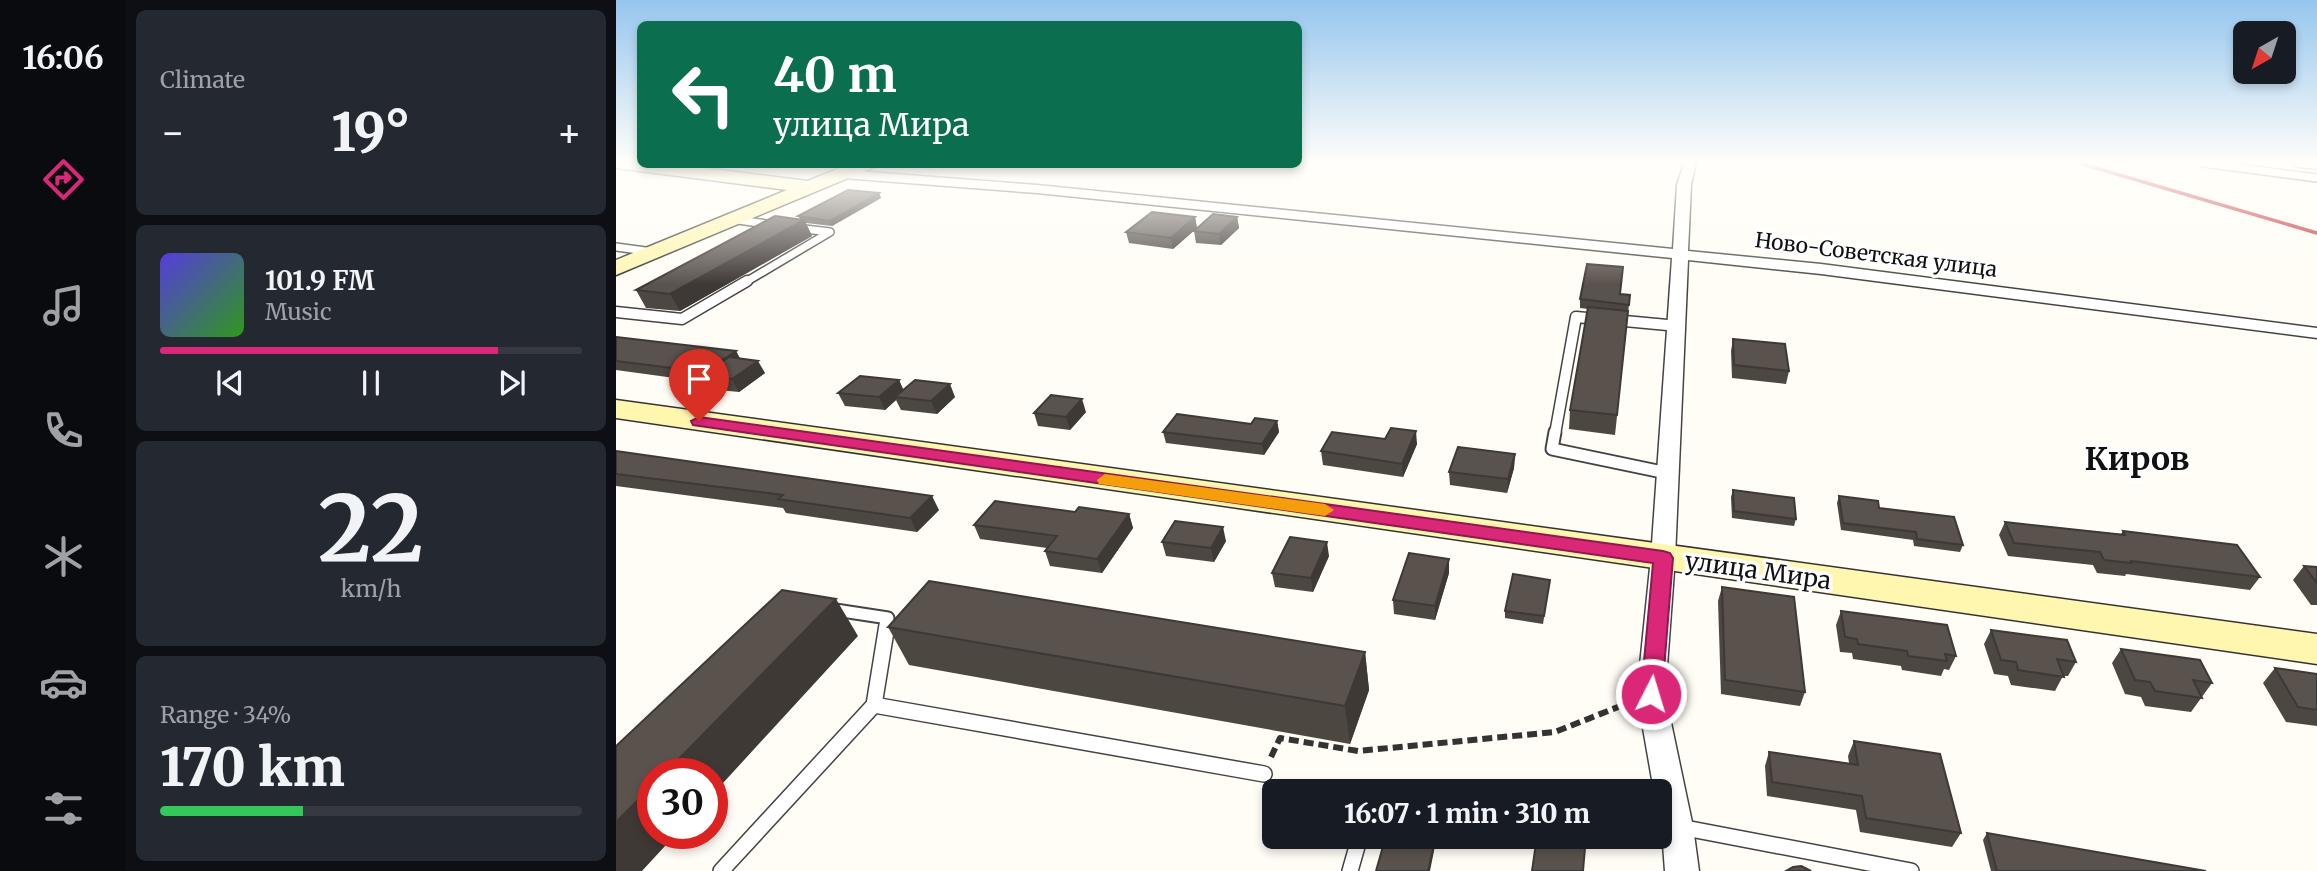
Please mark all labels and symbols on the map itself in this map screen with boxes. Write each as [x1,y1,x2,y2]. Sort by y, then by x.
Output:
north arrow [2233,21,2296,84]
street label: Ново-Советская улица [1753,226,1999,283]
pin [669,349,729,421]
district label: Киров [2084,439,2190,479]
street label: улица Мира [1683,545,1833,596]
position arrow [1614,657,1688,731]
speed limit sign: 30 [637,758,728,849]

